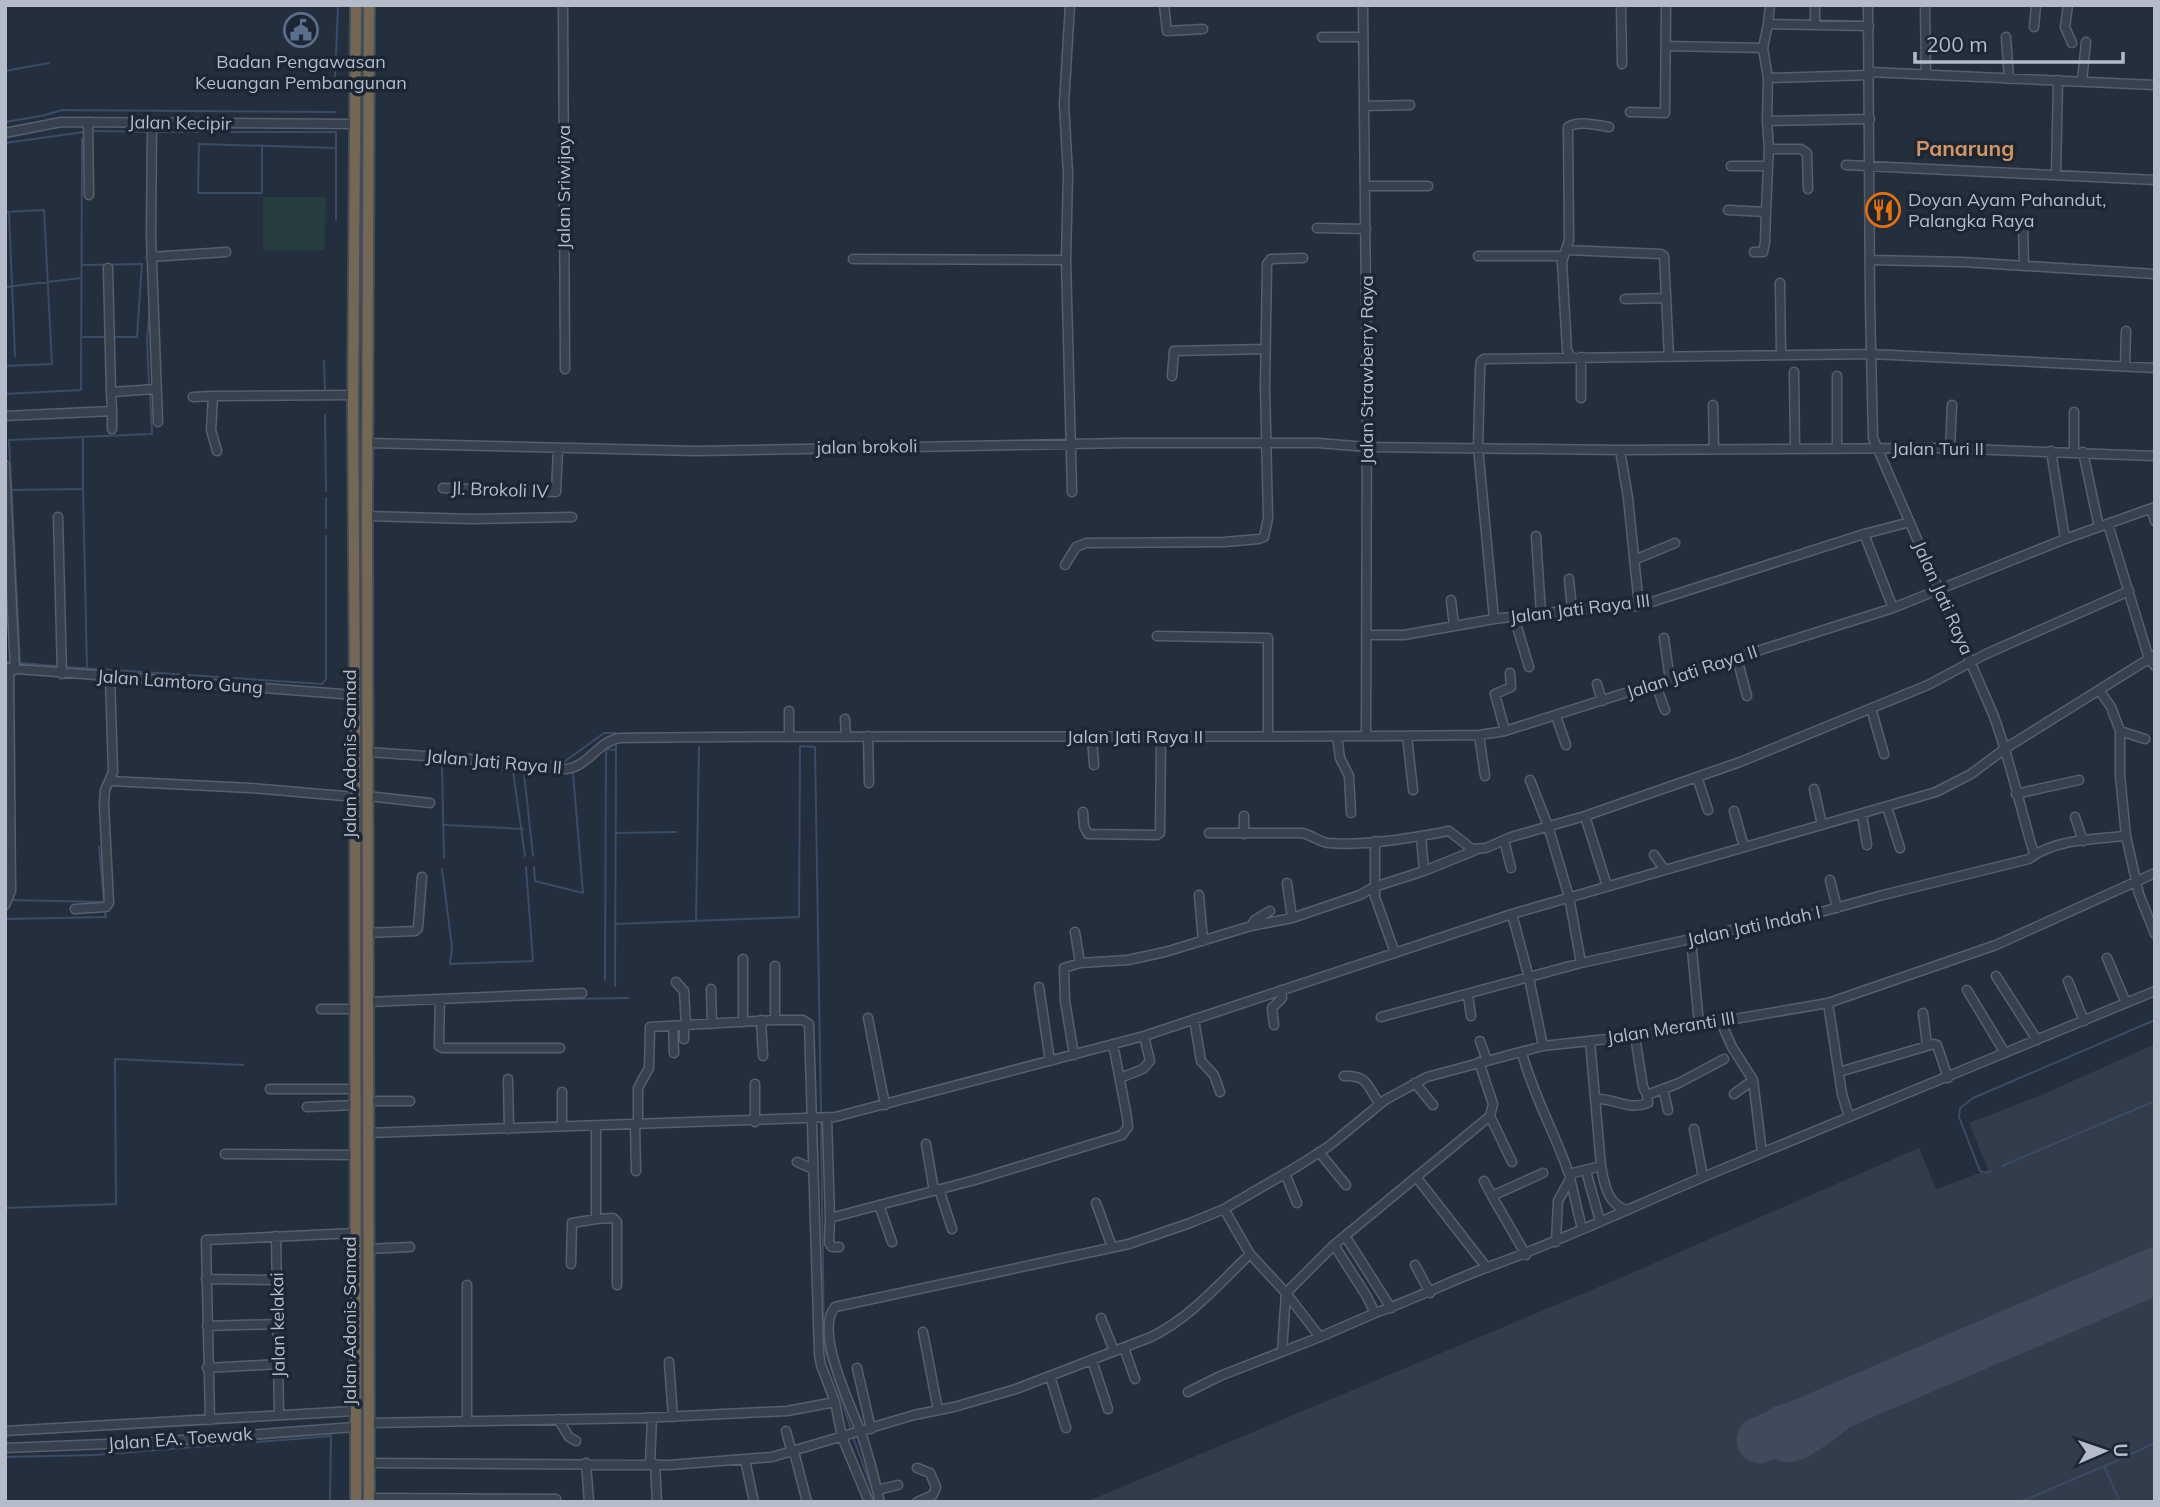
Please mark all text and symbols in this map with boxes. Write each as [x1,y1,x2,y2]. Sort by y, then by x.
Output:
public building icon: Badan Pengawasan Keuangan Pembangunan [282,11,320,49]
scale bar [1915,21,2123,65]
text: 200 m [1926,31,1988,57]
place label: Badan Pengawasan Keuangan Pembangunan [195,50,407,94]
street label: Jalan Kecipir [128,110,232,135]
street label: Jalan Sriwijaya [552,125,575,249]
district label: Panarung [1916,135,2014,161]
place label: Doyan Ayam Pahandut, Palangka Raya [1908,188,2106,232]
restaurant icon: Doyan Ayam Pahandut, Palangka Raya [1864,191,1902,229]
street label: Jalan Strawberry Raya [1355,275,1378,465]
street label: jalan brokoli [814,434,918,459]
street label: Jalan Turi II [1892,437,1984,460]
street label: Jl. Brokoli IV [451,476,550,503]
street label: Jalan Jati Raya [1908,537,1979,658]
street label: Jalan Jati Raya III [1509,588,1651,629]
street label: Jalan Jati Raya II [1623,640,1760,704]
street label: Jalan Lamtoro Gung [96,664,264,699]
street label: Jalan Adonis Samad [338,669,361,839]
street label: Jalan Jati Raya II [1067,725,1203,748]
street label: Jalan Jati Raya II [425,744,563,779]
street label: Jalan Jati Indah I [1685,900,1823,951]
street label: Jalan Meranti III [1605,1006,1737,1049]
street label: Jalan Adonis Samad [338,1236,361,1406]
street label: Jalan kelakai [265,1272,290,1378]
north arrow [2069,1416,2139,1486]
street label: Jalan EA. Toewak [107,1422,254,1455]
text: U [2109,1443,2133,1458]

